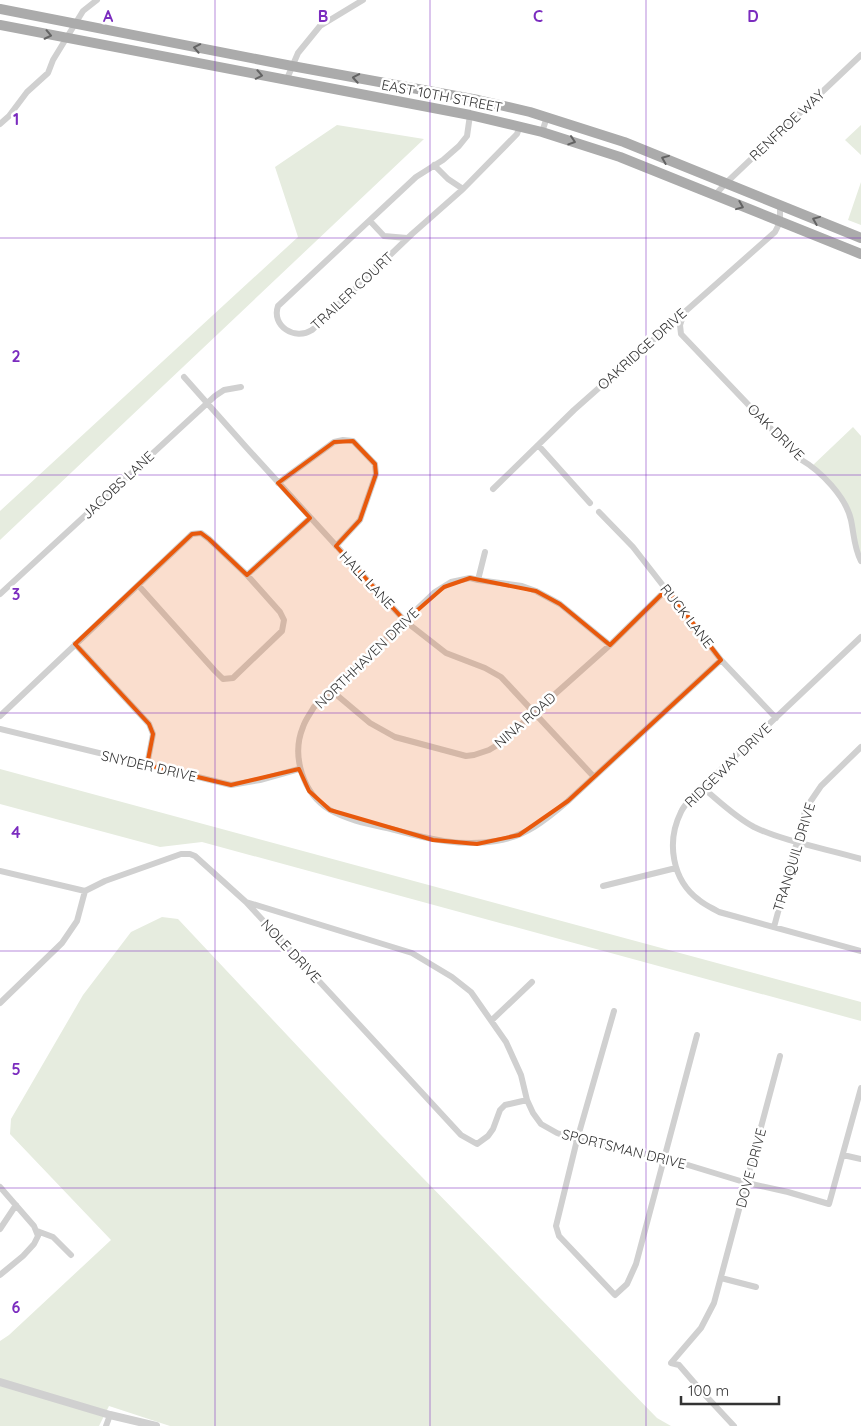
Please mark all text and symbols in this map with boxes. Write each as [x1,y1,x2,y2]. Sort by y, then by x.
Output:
text: A [103,6,114,26]
text: B [318,6,328,26]
text: C [533,6,543,26]
text: D [747,6,759,26]
one-way arrow [43,30,52,40]
one-way arrow [192,43,201,53]
one-way arrow [255,69,263,80]
one-way arrow [352,74,361,84]
street label: EAST 10TH STREET [380,75,504,117]
street label: RENFROE WAY [746,85,829,165]
text: 1 [13,109,19,129]
one-way arrow [567,135,576,145]
one-way arrow [661,154,670,165]
one-way arrow [735,200,744,210]
one-way arrow [812,215,821,226]
street label: TRAILER COURT [307,248,397,334]
street label: OAKRIDGE DRIVE [594,304,690,394]
text: 2 [11,346,21,366]
street label: OAK DRIVE [744,400,808,464]
street label: JACOBS LANE [78,447,158,523]
street label: HALL LANE [336,547,398,613]
street label: RUCK LANE [656,580,718,652]
text: 3 [12,584,20,604]
street label: NORTHHAVEN DRIVE [311,604,423,712]
street label: NINA ROAD [490,688,560,752]
street label: RIDGEWAY DRIVE [681,719,775,811]
street label: SNYDER DRIVE [100,746,198,786]
street label: TRANQUIL DRIVE [769,800,819,914]
text: 4 [11,822,21,842]
street label: NOLE DRIVE [257,915,325,987]
text: 5 [11,1059,21,1079]
street label: SPORTSMAN DRIVE [560,1125,688,1173]
street label: DOVE DRIVE [732,1126,770,1210]
text: 6 [12,1297,21,1317]
scale bar [681,1374,778,1406]
text: 100 m [688,1381,729,1400]

